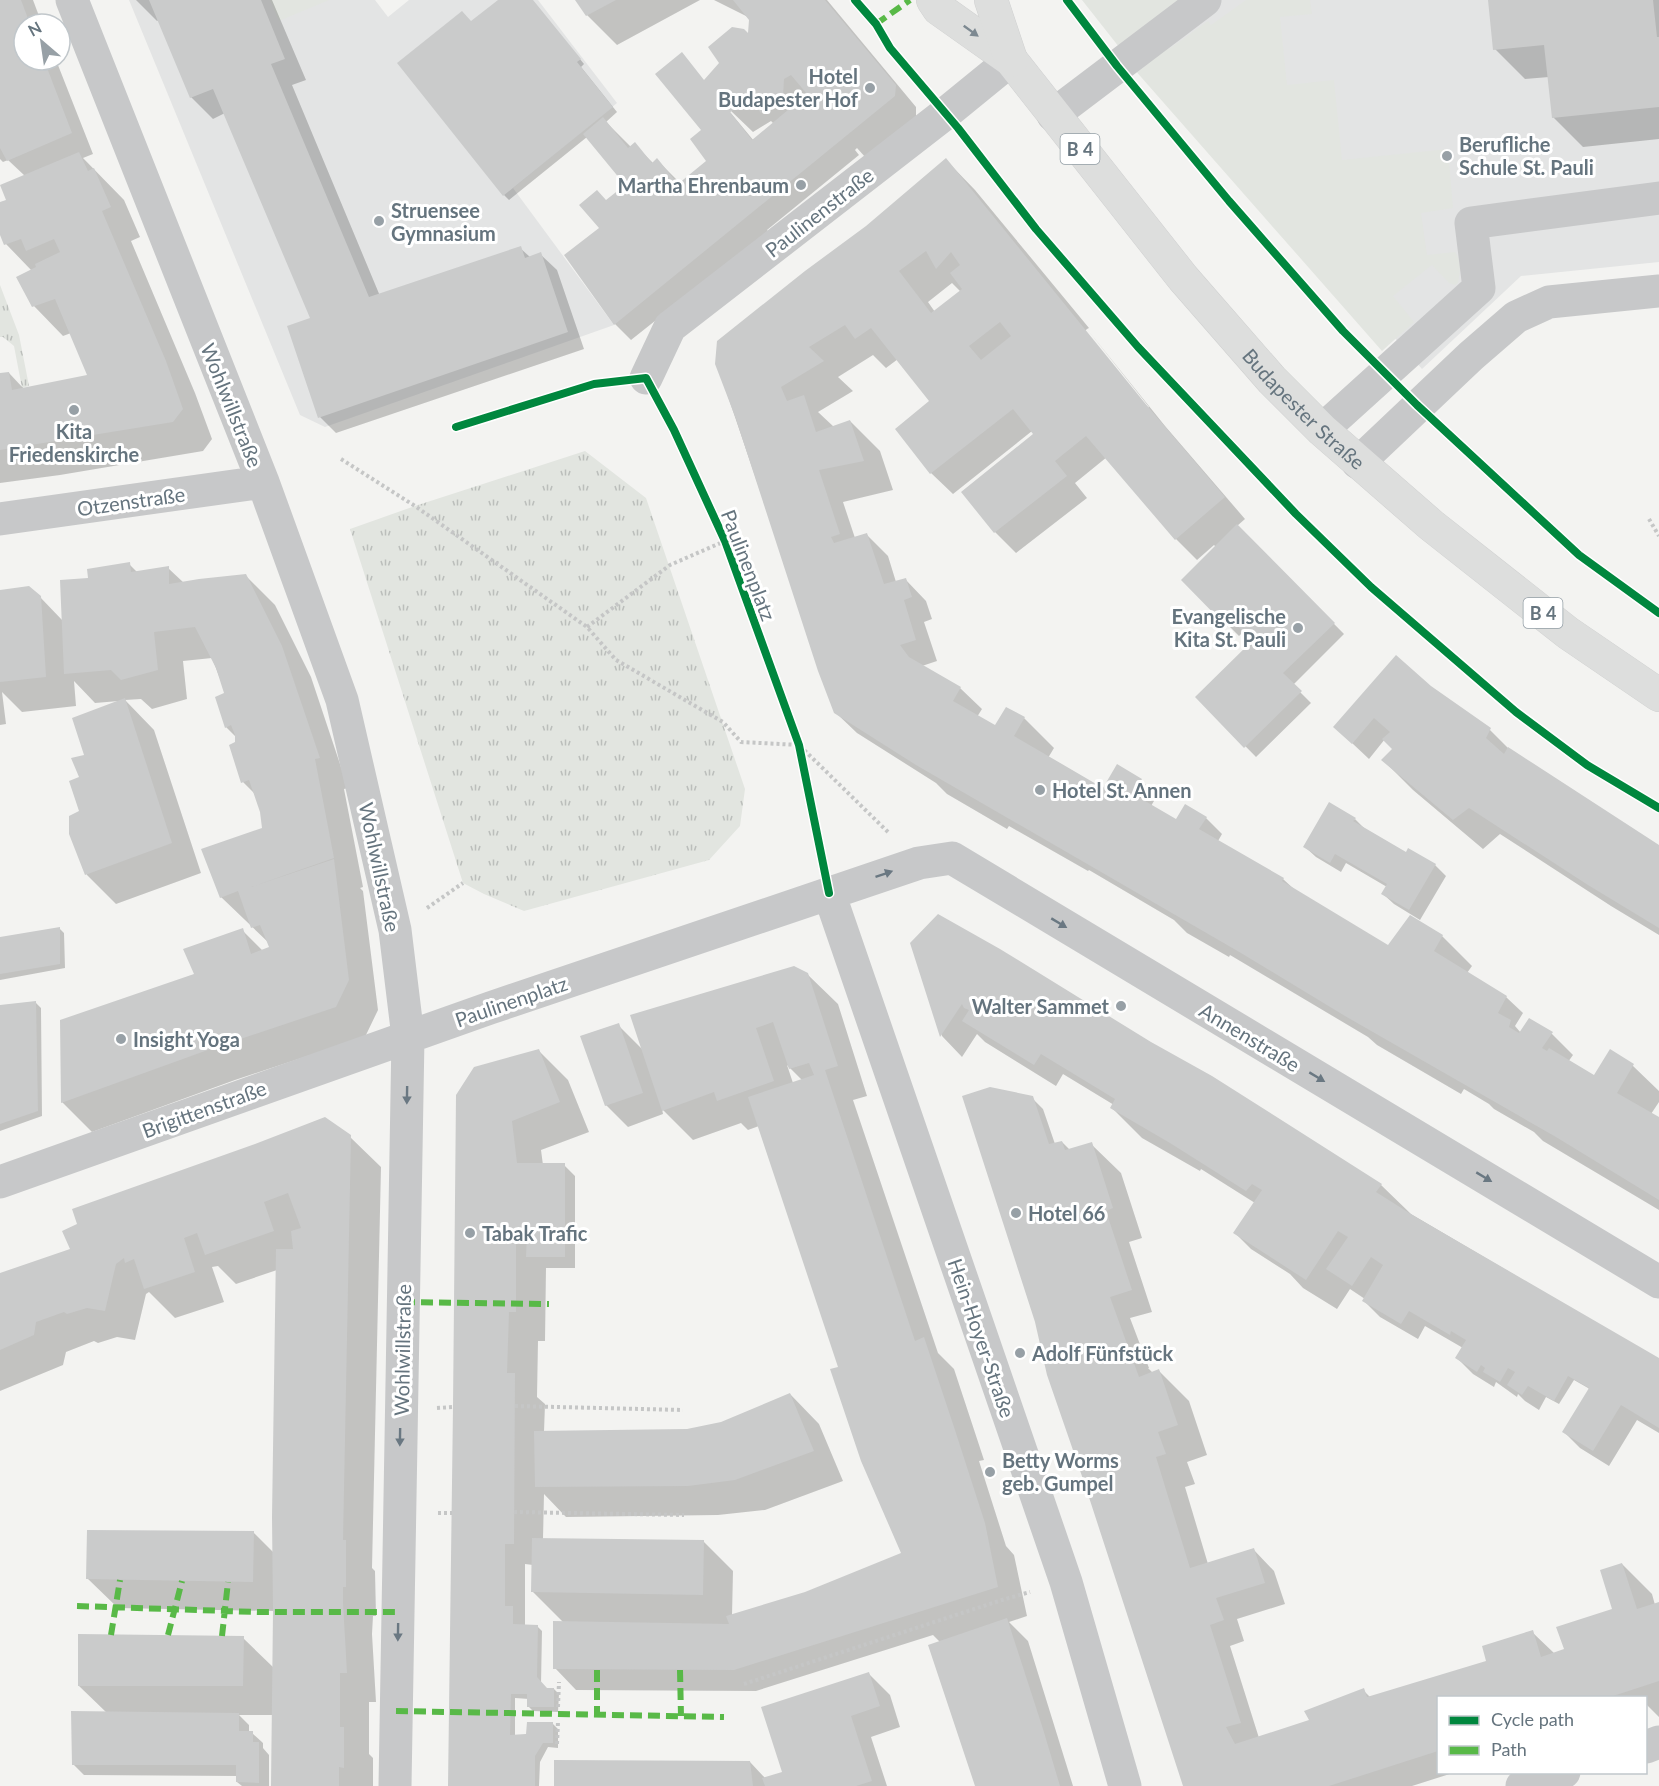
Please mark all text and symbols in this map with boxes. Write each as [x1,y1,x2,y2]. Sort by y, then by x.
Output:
north arrow [12,12,72,72]
text: N [24,17,44,40]
one-way arrow [962,25,978,37]
place label: Hotel Budapester Hof [718,64,859,111]
marker: Hotel Budapester Hof [863,81,877,95]
place label: Berufliche Schule St. Pauli [1459,132,1594,179]
road number: B 4 [1060,134,1100,164]
marker: Berufliche Schule St. Pauli [1440,149,1454,163]
street label: Paulinenstraße [760,162,878,262]
place label: Martha Ehrenbaum [618,173,789,197]
marker: Martha Ehrenbaum [794,178,808,192]
place label: Struensee Gymnasium [391,198,496,245]
marker: Struensee Gymnasium [372,214,386,228]
street label: Wohlwillstraße [196,339,268,471]
street label: Budapester Straße [1238,343,1370,474]
marker: Kita Friedenskirche [67,403,81,417]
place label: Kita Friedenskirche [9,419,140,466]
street label: Otzenstraße [75,482,187,520]
street label: Paulinenplatz [717,506,781,624]
road number: B 4 [1524,598,1562,628]
place label: Evangelische Kita St. Pauli [1172,604,1286,651]
marker: Evangelische Kita St. Pauli [1291,621,1305,635]
place label: Hotel St. Annen [1052,778,1192,802]
marker: Hotel St. Annen [1033,783,1047,797]
street label: Wohlwillstraße [355,800,405,934]
one-way arrow [875,869,893,879]
one-way arrow [1051,917,1067,928]
street label: Paulinenplatz [452,971,570,1031]
place label: Walter Sammet [972,994,1110,1018]
street label: Annenstraße [1196,998,1304,1076]
marker: Walter Sammet [1114,999,1128,1013]
place label: Insight Yoga [133,1027,240,1051]
marker: Insight Yoga [114,1032,128,1046]
one-way arrow [1308,1071,1325,1081]
street label: Brigittenstraße [139,1075,269,1143]
one-way arrow [402,1086,412,1105]
one-way arrow [1476,1171,1492,1182]
place label: Hotel 66 [1028,1201,1105,1225]
marker: Hotel 66 [1009,1206,1023,1220]
place label: Tabak Trafic [482,1221,588,1245]
marker: Tabak Trafic [463,1226,477,1240]
street label: Hein-Hoyer-Straße [944,1255,1020,1421]
street label: Wohlwillstraße [389,1284,415,1416]
place label: Adolf Fünfstück [1031,1341,1173,1365]
marker: Adolf Fünfstück [1013,1346,1027,1360]
one-way arrow [396,1428,405,1447]
place label: Betty Worms geb. Gumpel [1002,1448,1119,1495]
marker: Betty Worms geb. Gumpel [983,1465,997,1479]
one-way arrow [393,1623,402,1642]
legend [1437,1696,1647,1774]
text: Cycle path [1491,1708,1574,1730]
text: Path [1491,1738,1527,1760]

